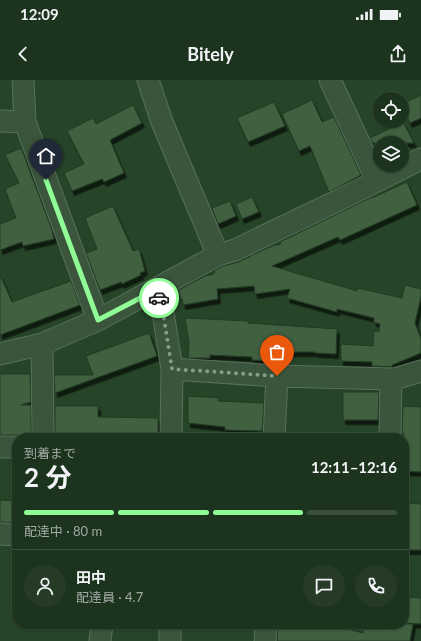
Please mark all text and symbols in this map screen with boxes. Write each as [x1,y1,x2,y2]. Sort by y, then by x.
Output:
text: 12:09 [20,5,59,23]
icon: back [12,43,34,65]
text: Bitely [187,43,234,65]
icon: share [387,43,409,65]
map controls [373,92,409,172]
button: locate [373,92,409,128]
button: layers [373,136,409,172]
pin [29,139,63,180]
icon: home [35,145,57,167]
courier [139,278,179,318]
icon: car [148,287,170,309]
pin [260,335,294,376]
icon: bag [266,341,288,363]
text: 到着まで [24,445,76,461]
text: 12:11–12:16 [311,458,397,476]
text: 2 分 [24,461,71,493]
text: 配達中 · 80 m [24,523,102,539]
button: person [24,565,66,607]
button: chat [303,565,345,607]
button: phone [355,565,397,607]
text: 田中 [76,568,106,586]
text: 配達員 · 4.7 [76,589,143,605]

